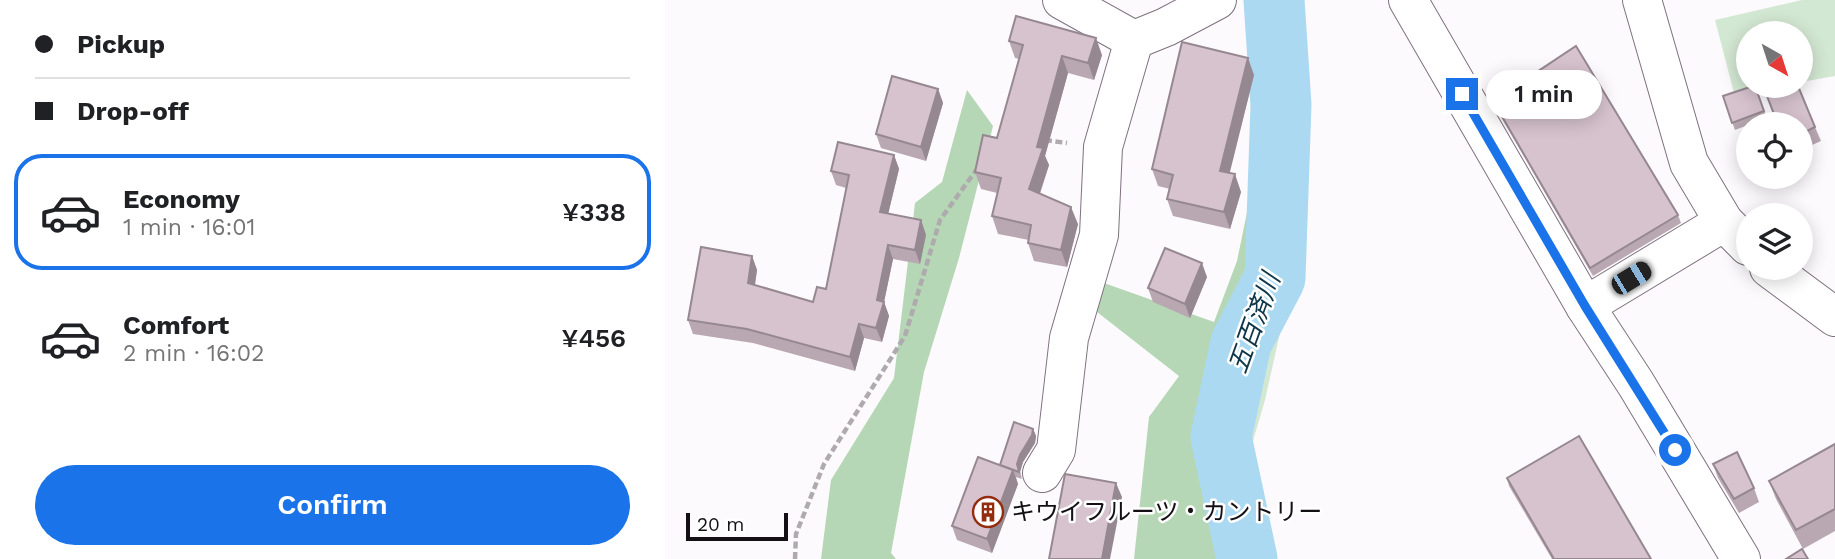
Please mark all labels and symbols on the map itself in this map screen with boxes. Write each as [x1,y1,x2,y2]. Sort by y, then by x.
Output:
north arrow [1736,21,1813,98]
callout: 1 min [1487,70,1602,119]
route end [1446,78,1478,110]
car [1608,258,1655,298]
water label: 五百済川 [1222,266,1287,377]
route start [1659,434,1691,466]
building icon: キウイフルーツ・カントリー [971,495,1005,529]
place label: キウイフルーツ・カントリー [1011,498,1323,526]
scale bar [686,510,787,542]

